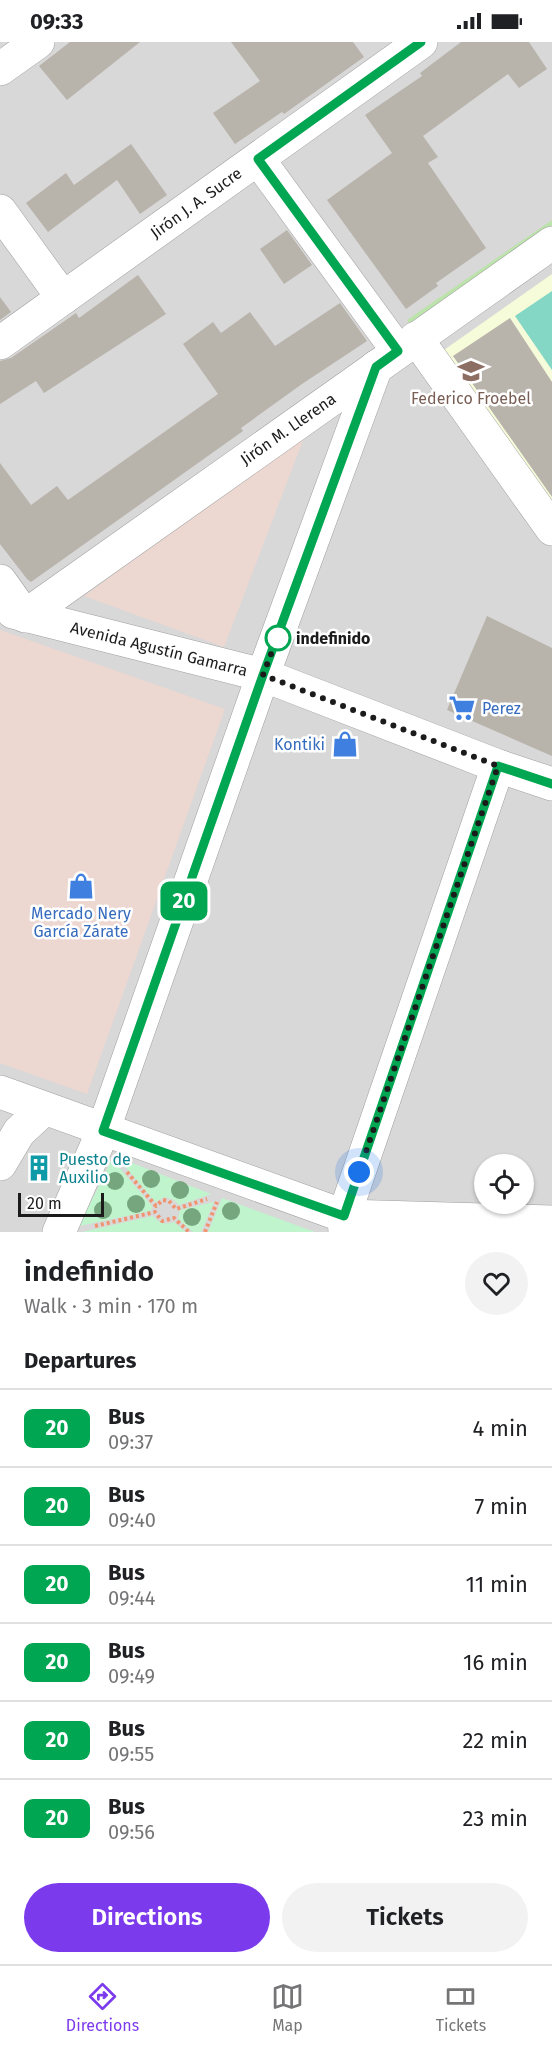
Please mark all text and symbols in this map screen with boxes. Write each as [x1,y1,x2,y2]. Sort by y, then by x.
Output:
text: 09:33 [30,8,83,35]
street label: Jirón J. A. Sucre [147,163,245,243]
school or university icon: Federico Froebel [456,356,486,386]
street label: Jirón M. Llerena [237,389,339,469]
place label: Federico Froebel [411,389,531,408]
street label: Avenida Agustín Gamarra [68,618,250,680]
marker: indefinido [265,625,291,651]
place label: indefinido [296,629,370,648]
supermarket icon: Perez [447,693,477,723]
place label: Perez [482,699,521,718]
shop icon: Kontiki [330,729,360,759]
place label: Kontiki [274,735,325,754]
shop icon: Mercado Nery García Zárate [66,871,96,901]
line badge: 20 [157,882,211,920]
text: 20 [172,888,196,914]
place label: Mercado Nery García Zárate [31,904,131,941]
place label: Puesto de Auxilio [59,1150,131,1187]
building icon: Puesto de Auxilio [24,1153,54,1183]
map controls [474,1154,534,1214]
button: locate [474,1154,534,1214]
your location [344,1157,374,1187]
scale bar [18,1190,104,1218]
text: 20 m [27,1194,62,1213]
button: heart [465,1252,528,1315]
text: indefinido [24,1255,154,1288]
text: Walk · 3 min · 170 m [24,1294,198,1318]
text: Departures [24,1347,136,1374]
text: Bus [108,1403,145,1430]
text: 20 [45,1415,69,1441]
text: 4 min [473,1415,528,1442]
text: 09:37 [108,1430,153,1454]
text: Bus [108,1481,145,1508]
text: 20 [45,1493,69,1519]
text: 7 min [474,1493,528,1520]
text: 09:40 [108,1508,156,1532]
text: Bus [108,1559,145,1586]
text: 20 [45,1571,69,1597]
text: 11 min [465,1571,528,1598]
text: 09:44 [108,1586,155,1610]
text: Bus [108,1637,145,1664]
text: 20 [45,1649,69,1675]
text: 16 min [463,1649,528,1676]
text: 09:49 [108,1664,155,1688]
text: Bus [108,1715,145,1742]
text: 20 [45,1727,69,1753]
text: 22 min [462,1727,528,1754]
text: 09:55 [108,1742,154,1766]
text: Bus [108,1793,145,1820]
text: 20 [45,1805,69,1831]
text: 23 min [462,1805,528,1832]
text: 09:56 [108,1820,155,1844]
button: Directions [24,1883,270,1952]
button: Tickets [282,1883,528,1952]
tab: Directions [66,1980,139,2035]
tab: Map [271,1980,304,2035]
tab: Tickets [436,1980,486,2035]

